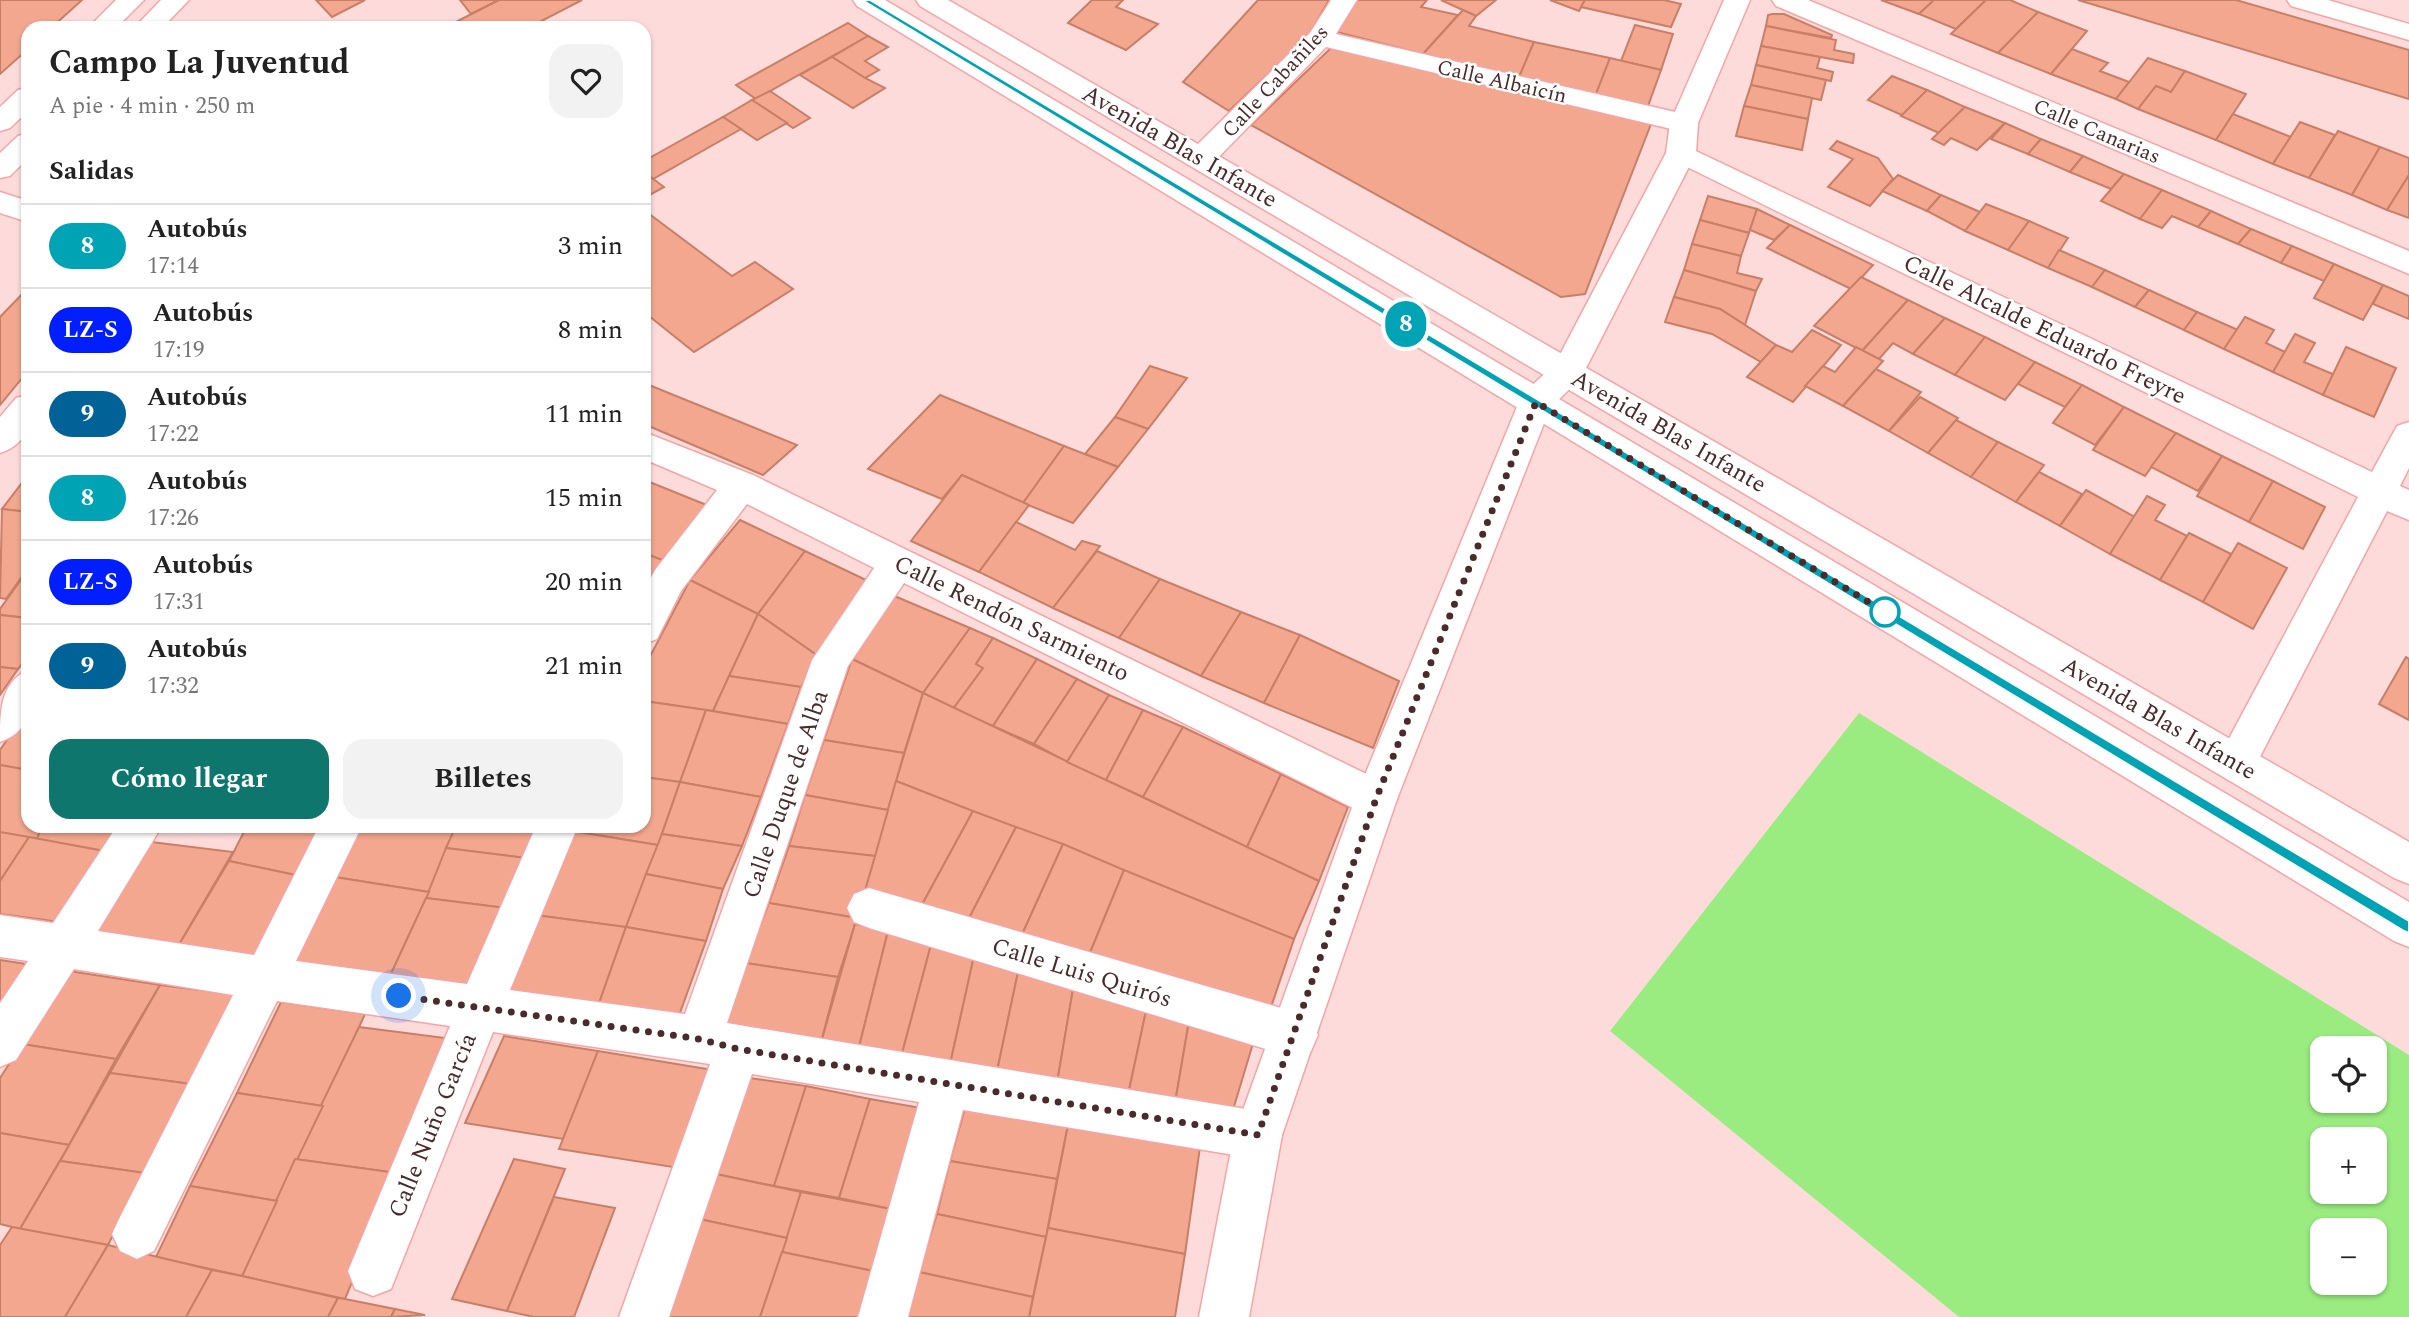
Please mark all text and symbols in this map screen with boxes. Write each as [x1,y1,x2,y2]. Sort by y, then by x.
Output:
street label: Calle Cabañiles [1215,18,1337,146]
text: Campo La Juventud [49,38,350,88]
button: heart [549,44,623,118]
street label: Calle Albaicín [1434,51,1570,112]
street label: Avenida Blas Infante [1075,76,1284,218]
text: A pie · 4 min · 250 m [49,89,255,124]
street label: Calle Canarias [2028,91,2165,173]
text: Salidas [49,151,134,191]
text: Autobús [147,209,248,249]
text: 3 min [558,226,623,266]
text: 8 [81,228,94,264]
street label: Calle Alcalde Eduardo Freyre [1897,246,2192,414]
text: 17:14 [147,249,199,284]
text: Autobús [153,293,253,333]
line badge: 8 [1383,301,1429,347]
text: 8 [1399,306,1413,342]
text: 8 min [558,310,623,350]
text: LZ-S [63,312,118,348]
text: 17:19 [153,333,204,368]
street label: Avenida Blas Infante [1564,361,1773,503]
text: Autobús [147,377,248,417]
text: 11 min [545,394,623,434]
text: 9 [81,396,94,432]
text: 17:22 [147,417,199,452]
text: Autobús [147,461,248,501]
text: 15 min [545,478,623,518]
text: 8 [81,480,94,516]
text: 17:26 [147,501,199,536]
text: Autobús [153,545,253,585]
street label: Calle Rendón Sarmiento [888,546,1135,692]
text: 20 min [545,562,623,602]
text: LZ-S [63,564,118,600]
text: 17:31 [153,585,204,620]
unlabelled marker [1870,597,1900,627]
text: Autobús [147,629,248,669]
text: 21 min [545,646,623,686]
text: 9 [81,648,94,684]
street label: Avenida Blas Infante [2054,648,2263,790]
text: 17:32 [147,669,199,704]
street label: Calle Duque de Alba [733,685,839,903]
button: Cómo llegar [49,739,329,819]
button: Billetes [343,739,623,819]
street label: Calle Luis Quirós [987,928,1176,1017]
your location [381,978,416,1013]
street label: Calle Nuño García [379,1027,487,1223]
map controls [2310,1036,2387,1295]
button: locate [2310,1036,2387,1113]
button: + [2310,1127,2387,1204]
button: − [2310,1218,2387,1295]

